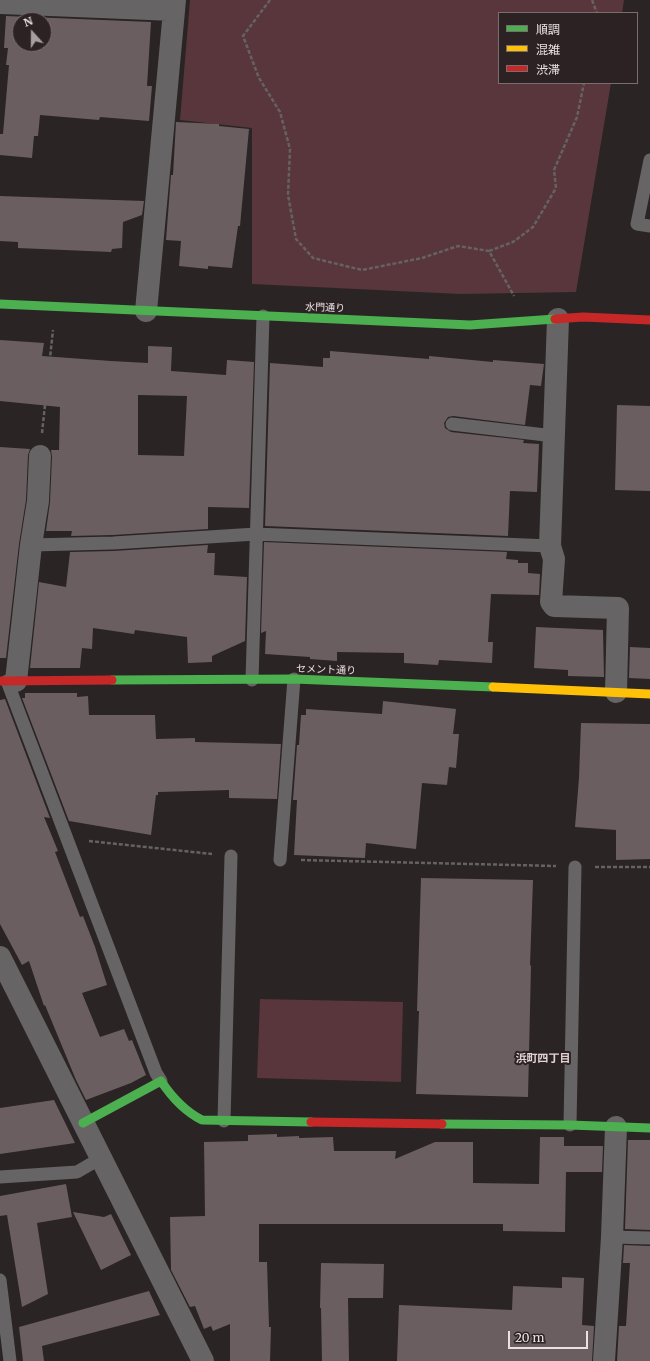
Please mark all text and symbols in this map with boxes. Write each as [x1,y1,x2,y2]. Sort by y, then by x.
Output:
north arrow [12,12,52,52]
legend [498,12,638,84]
text: N [21,14,35,30]
text: 順調 [536,22,560,37]
text: 混雑 [536,42,560,57]
text: 渋滞 [536,62,560,77]
street label: 水門通り [305,301,345,315]
street label: セメント通り [296,663,356,677]
district label: 浜町四丁目 [516,1052,570,1066]
scale bar [510,1323,590,1349]
text: 20 m [515,1330,544,1345]

